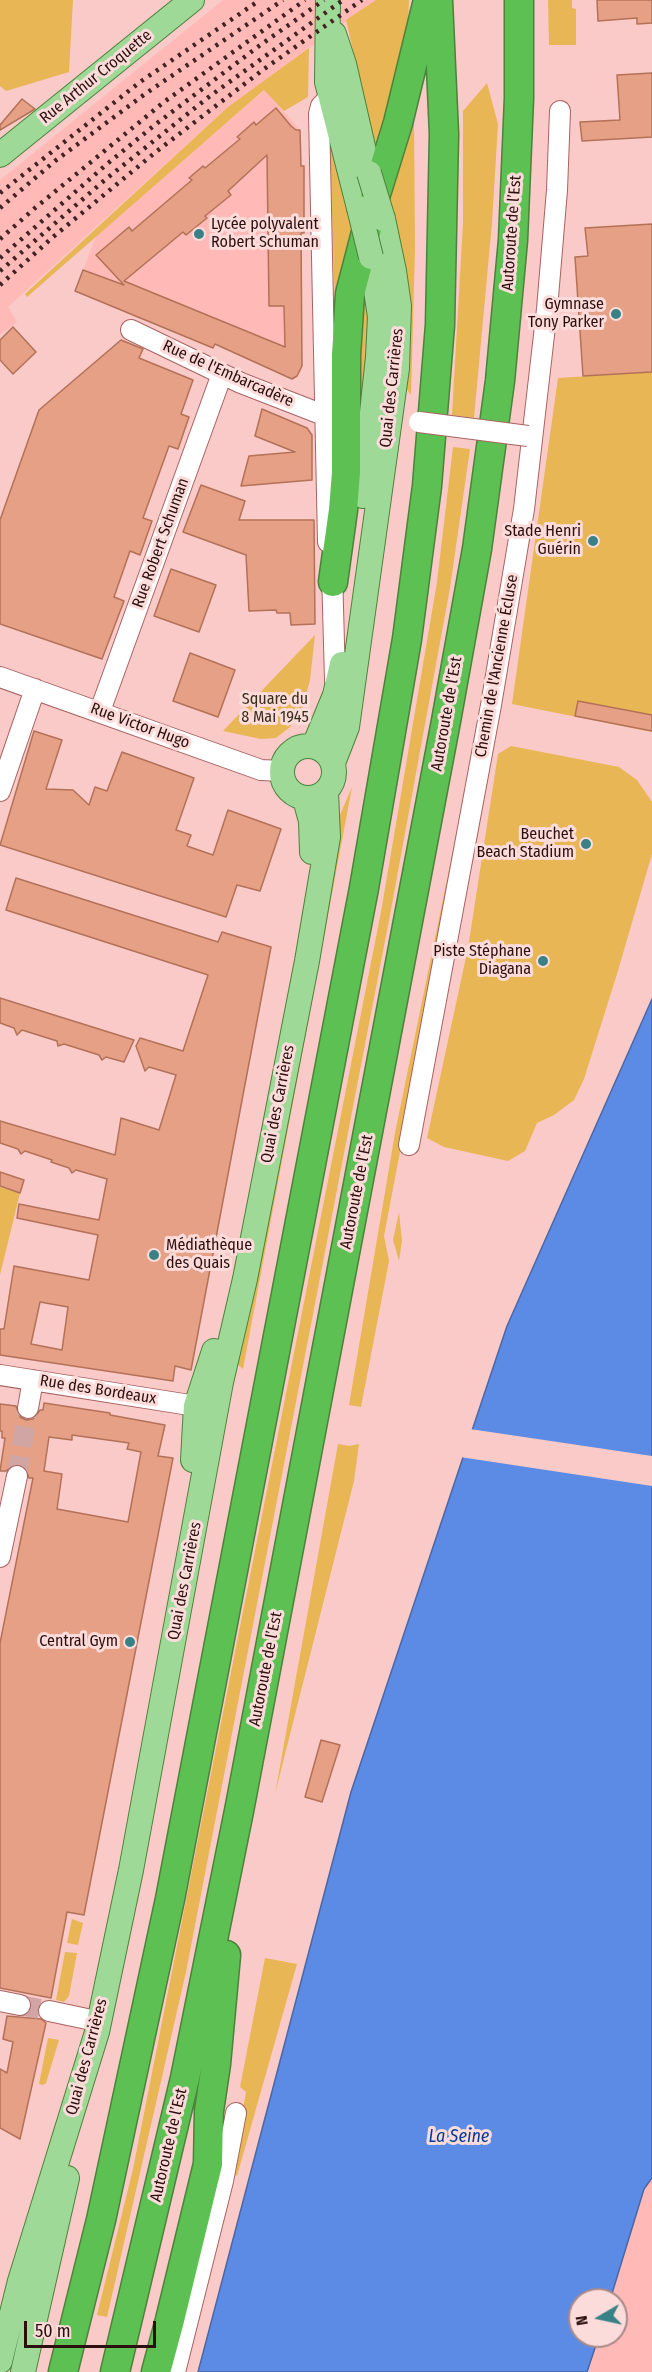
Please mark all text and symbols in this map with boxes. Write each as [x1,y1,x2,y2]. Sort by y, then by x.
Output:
street label: Rue Arthur Croquette [36,26,156,128]
street label: Autoroute de l’Est [498,175,526,291]
place label: Lycée polyvalent Robert Schuman [211,215,319,253]
marker: Lycée polyvalent Robert Schuman [192,227,206,241]
place label: Gymnase Tony Parker [528,295,604,333]
marker: Gymnase Tony Parker [609,307,623,321]
street label: Quai des Carrières [376,327,408,449]
street label: Rue de l'Embarcadère [160,337,296,411]
street label: Rue Robert Schuman [129,475,193,611]
place label: Stade Henri Guérin [504,522,581,560]
marker: Stade Henri Guérin [586,534,600,548]
street label: Chemin de l'Ancienne Écluse [471,573,523,759]
street label: Autoroute de l’Est [427,655,467,773]
park label: Square du 8 Mai 1945 [241,690,309,728]
street label: Rue Victor Hugo [88,699,192,753]
place label: Beuchet Beach Stadium [476,825,574,863]
marker: Beuchet Beach Stadium [579,837,593,851]
place label: Piste Stéphane Diagana [433,942,531,980]
marker: Piste Stéphane Diagana [536,954,550,968]
street label: Quai des Carrières [257,1043,299,1165]
street label: Autoroute de l’Est [337,1133,377,1251]
place label: Médiathèque des Quais [166,1236,252,1274]
marker: Médiathèque des Quais [147,1248,161,1262]
street label: Rue des Bordeaux [38,1371,158,1409]
street label: Quai des Carrières [164,1520,206,1642]
street label: Autoroute de l’Est [246,1610,286,1728]
place label: Central Gym [39,1632,118,1652]
marker: Central Gym [123,1635,137,1649]
street label: Quai des Carrières [62,1997,112,2117]
street label: Autoroute de l’Est [147,2086,191,2204]
water label: La Seine [429,2126,489,2148]
north arrow [568,2288,628,2348]
scale bar [27,2309,159,2347]
text: N [572,2314,592,2327]
text: 50 m [35,2320,71,2342]

